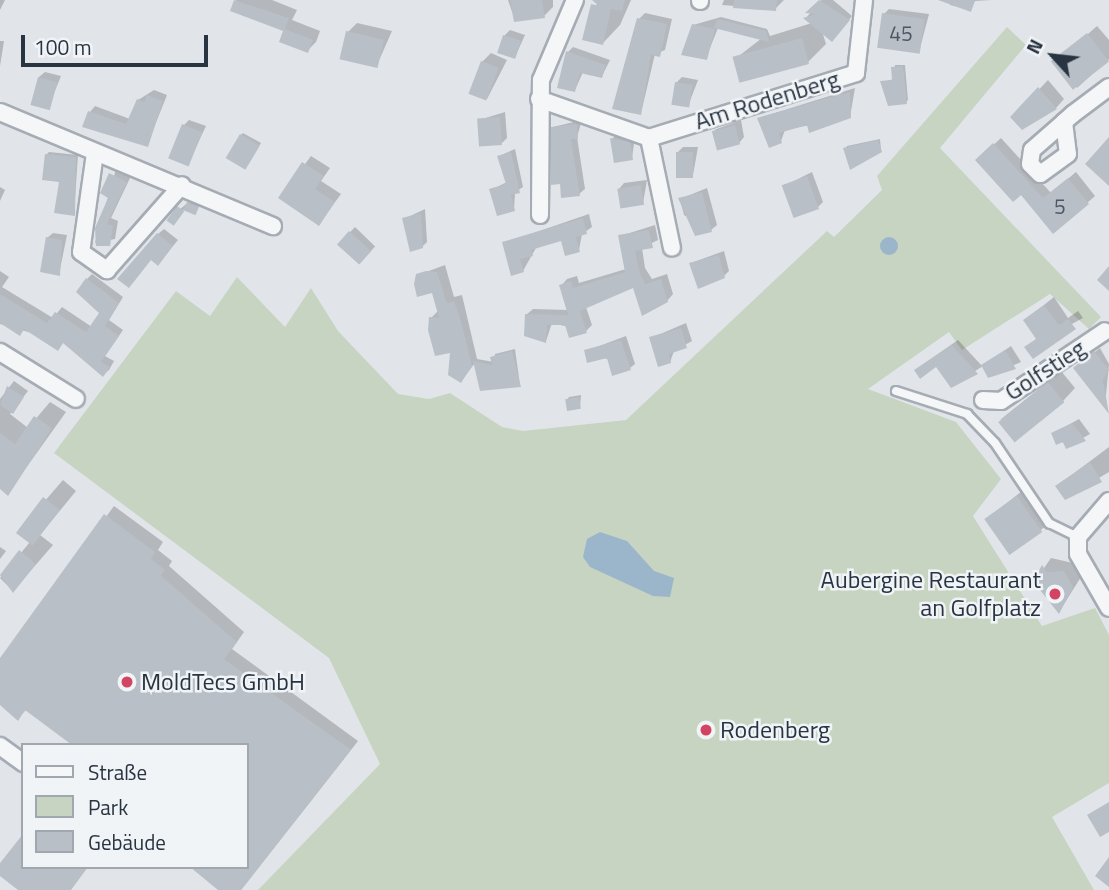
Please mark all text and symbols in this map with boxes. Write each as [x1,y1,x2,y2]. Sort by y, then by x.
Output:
house number: 45 [889,20,913,46]
scale bar [24,21,212,65]
north arrow [1018,21,1088,91]
text: 100 m [34,31,91,63]
text: N [1018,34,1050,59]
street label: Am Rodenberg [691,64,843,136]
house number: 5 [1054,193,1066,219]
street label: Golfstieg [999,333,1091,407]
place label: Aubergine Restaurant an Golfplatz [821,566,1041,622]
marker: Aubergine Restaurant an Golfplatz [1047,586,1063,602]
place label: MoldTecs GmbH [141,668,305,696]
marker: MoldTecs GmbH [119,674,135,690]
place label: Rodenberg [720,716,830,744]
marker: Rodenberg [698,722,714,738]
legend [21,743,248,869]
text: Straße [88,756,147,788]
text: Park [88,791,128,823]
text: Gebäude [88,826,166,858]

